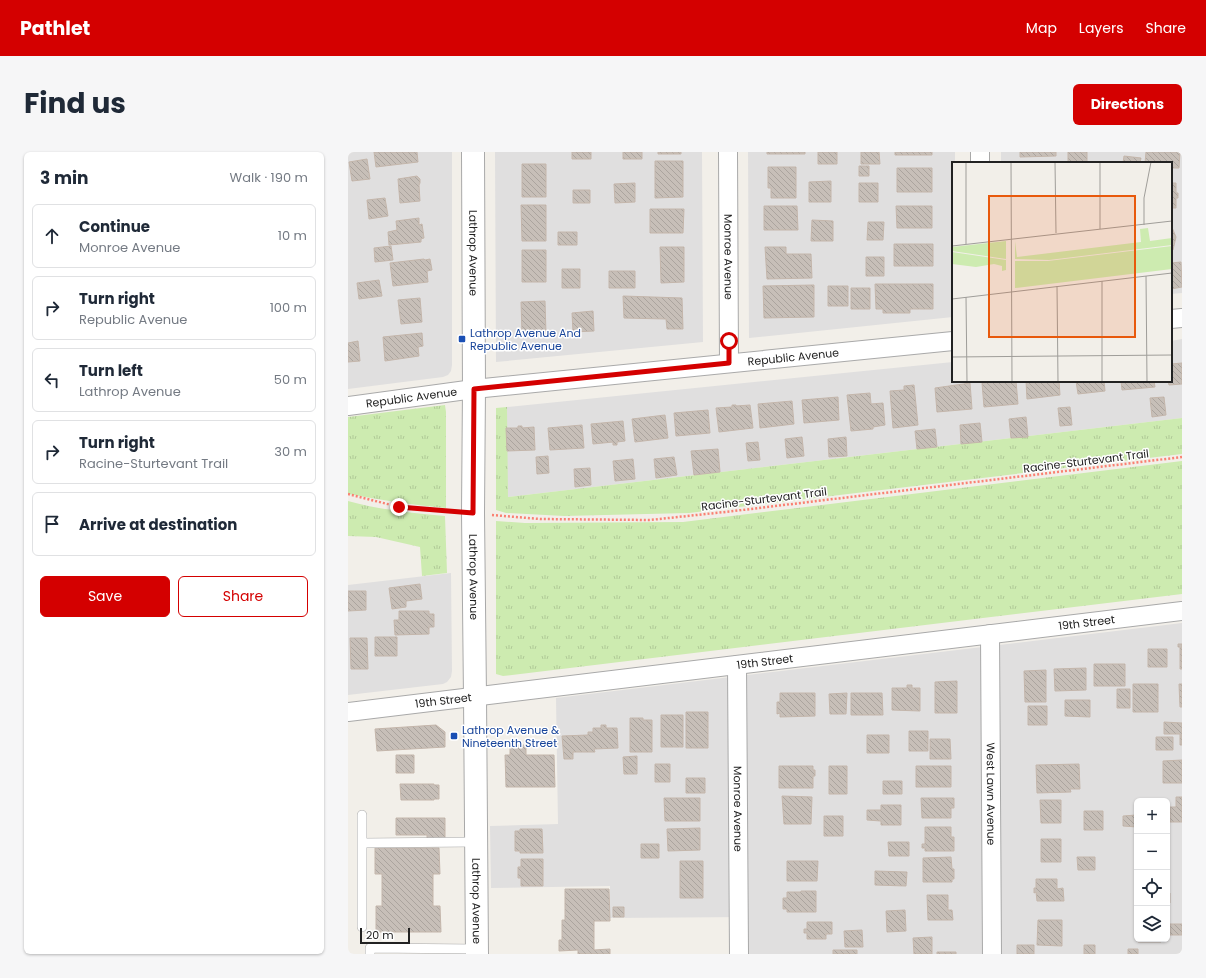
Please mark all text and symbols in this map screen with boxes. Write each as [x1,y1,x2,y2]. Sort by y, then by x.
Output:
text: Pathlet [20,15,90,42]
text: Map [1026,18,1057,38]
text: Layers [1079,18,1123,38]
text: Share [1145,18,1186,38]
text: Find us [24,84,126,123]
button: Directions [1073,84,1182,125]
inset map [952,162,1172,382]
text: 3 min [40,166,88,190]
text: Walk · 190 m [230,168,308,187]
street label: Lathrop Avenue [465,210,482,296]
street label: Monroe Avenue [720,214,737,300]
text: Continue [79,216,150,237]
icon: ahead [41,225,63,247]
text: 10 m [278,226,307,245]
text: Monroe Avenue [79,238,180,257]
text: Turn right [79,288,155,309]
icon: right [41,297,63,319]
text: 100 m [270,298,307,317]
text: Republic Avenue [79,310,187,329]
place label: Lathrop Avenue And Republic Avenue [470,325,581,354]
route start [720,332,738,350]
marker: Lathrop Avenue And Republic Avenue [457,334,467,344]
street label: Republic Avenue [747,344,840,370]
text: Turn left [79,360,143,381]
icon: left [41,369,63,391]
text: 50 m [274,370,307,389]
text: Lathrop Avenue [79,382,181,401]
street label: Republic Avenue [365,383,458,412]
text: Turn right [79,432,155,453]
icon: right [41,441,63,463]
text: 30 m [274,442,307,461]
street label: Racine-Sturtevant Trail [1022,445,1150,477]
text: Racine-Sturtevant Trail [79,454,228,473]
street label: Racine-Sturtevant Trail [700,483,828,515]
route end [390,498,408,516]
icon: arrive [41,513,63,535]
text: Arrive at destination [79,514,237,535]
street label: Lathrop Avenue [465,534,482,620]
button: Save [40,576,170,617]
button: Share [178,576,308,617]
street label: 19th Street [1057,611,1116,634]
street label: 19th Street [736,650,794,673]
street label: 19th Street [414,689,472,712]
place label: Lathrop Avenue & Nineteenth Street [462,722,560,751]
marker: Lathrop Avenue & Nineteenth Street [449,731,459,741]
street label: West Lawn Avenue [983,743,999,846]
street label: Monroe Avenue [730,766,746,852]
map controls [1134,798,1170,942]
button: + [1134,798,1170,834]
button: − [1134,834,1170,870]
street label: Lathrop Avenue [468,858,485,944]
button: locate [1134,870,1170,906]
button: layers [1134,906,1170,942]
scale bar [360,926,410,945]
text: 20 m [366,927,394,943]

